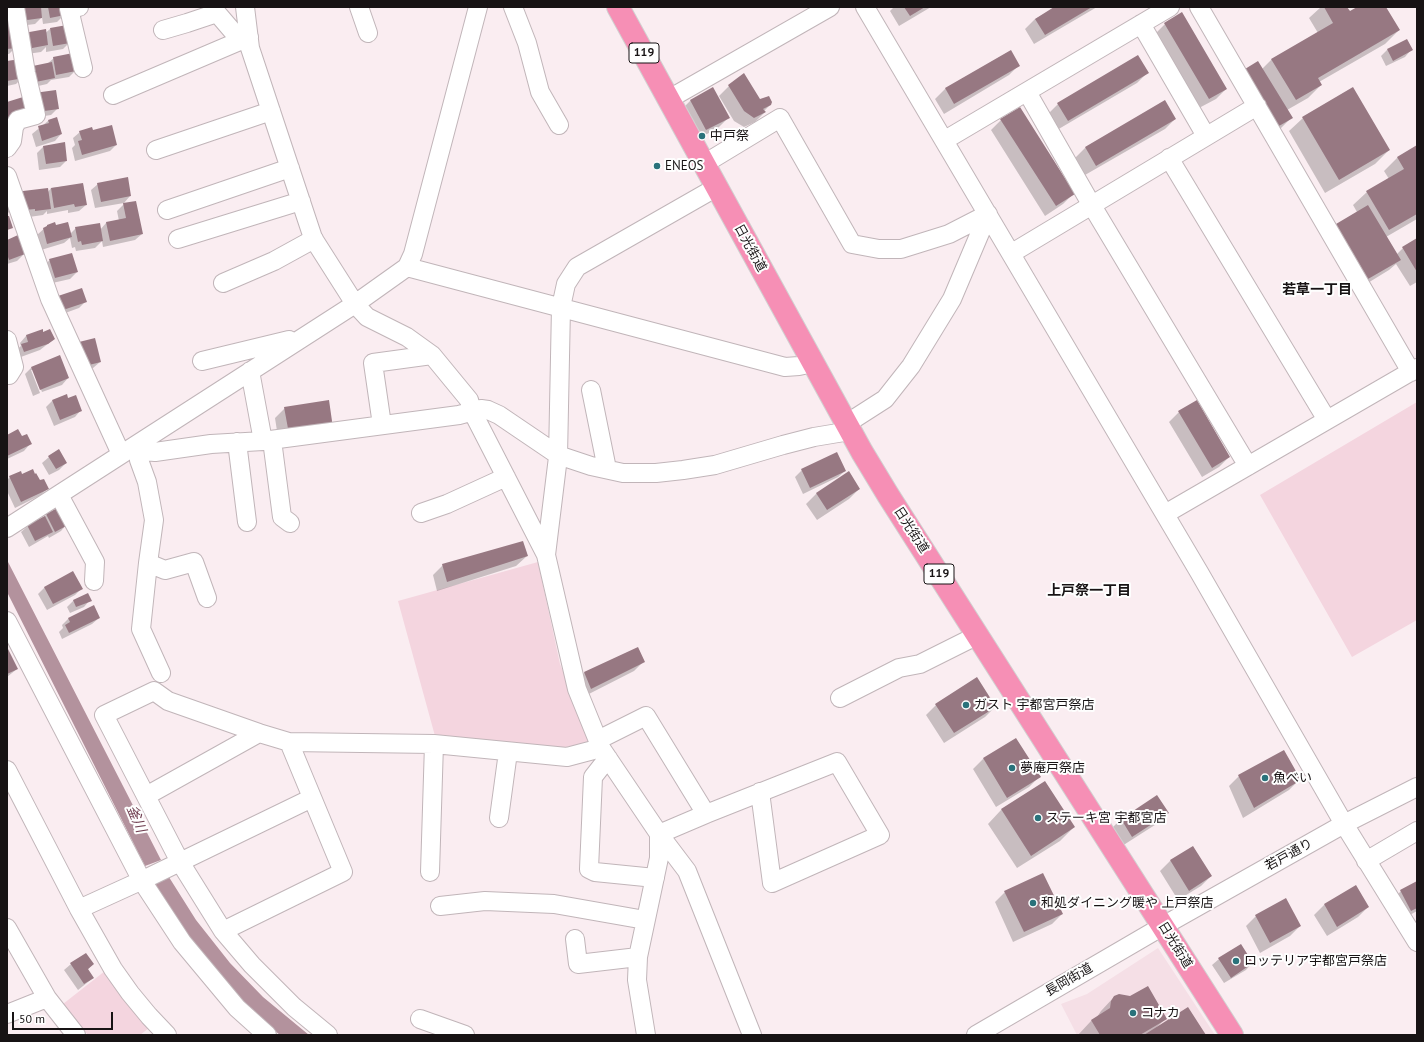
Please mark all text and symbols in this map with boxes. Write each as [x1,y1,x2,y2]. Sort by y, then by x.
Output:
road number: 119 [629,43,659,63]
place label: 中戸祭 [710,128,749,144]
marker: 中戸祭 [697,131,707,141]
place label: ENEOS [665,158,703,174]
marker: ENEOS [652,161,662,171]
street label: 日光街道 [731,221,769,275]
district label: 若草一丁目 [1282,282,1352,298]
street label: 日光街道 [890,504,932,556]
road number: 119 [924,564,954,584]
district label: 上戸祭一丁目 [1047,583,1131,599]
place label: ガスト 宇都宮戸祭店 [974,697,1094,713]
marker: ガスト 宇都宮戸祭店 [961,700,971,710]
place label: 夢庵戸祭店 [1020,760,1085,776]
marker: 夢庵戸祭店 [1007,763,1017,773]
place label: 魚べい [1273,770,1312,786]
marker: 魚べい [1260,773,1270,783]
water label: 釜川 [123,803,149,835]
place label: ステーキ宮 宇都宮店 [1046,810,1166,826]
marker: ステーキ宮 宇都宮店 [1033,813,1043,823]
street label: 若戸通り [1262,836,1316,874]
place label: 和処ダイニング暖や 上戸祭店 [1041,895,1213,911]
marker: 和処ダイニング暖や 上戸祭店 [1028,898,1038,908]
street label: 日光街道 [1155,919,1195,971]
place label: ロッテリア宇都宮戸祭店 [1244,953,1387,969]
marker: ロッテリア宇都宮戸祭店 [1231,956,1241,966]
street label: 長岡街道 [1043,960,1095,1000]
scale bar [14,1004,115,1030]
place label: コナカ [1141,1005,1180,1021]
marker: コナカ [1128,1008,1138,1018]
text: 50 m [19,1011,45,1026]

